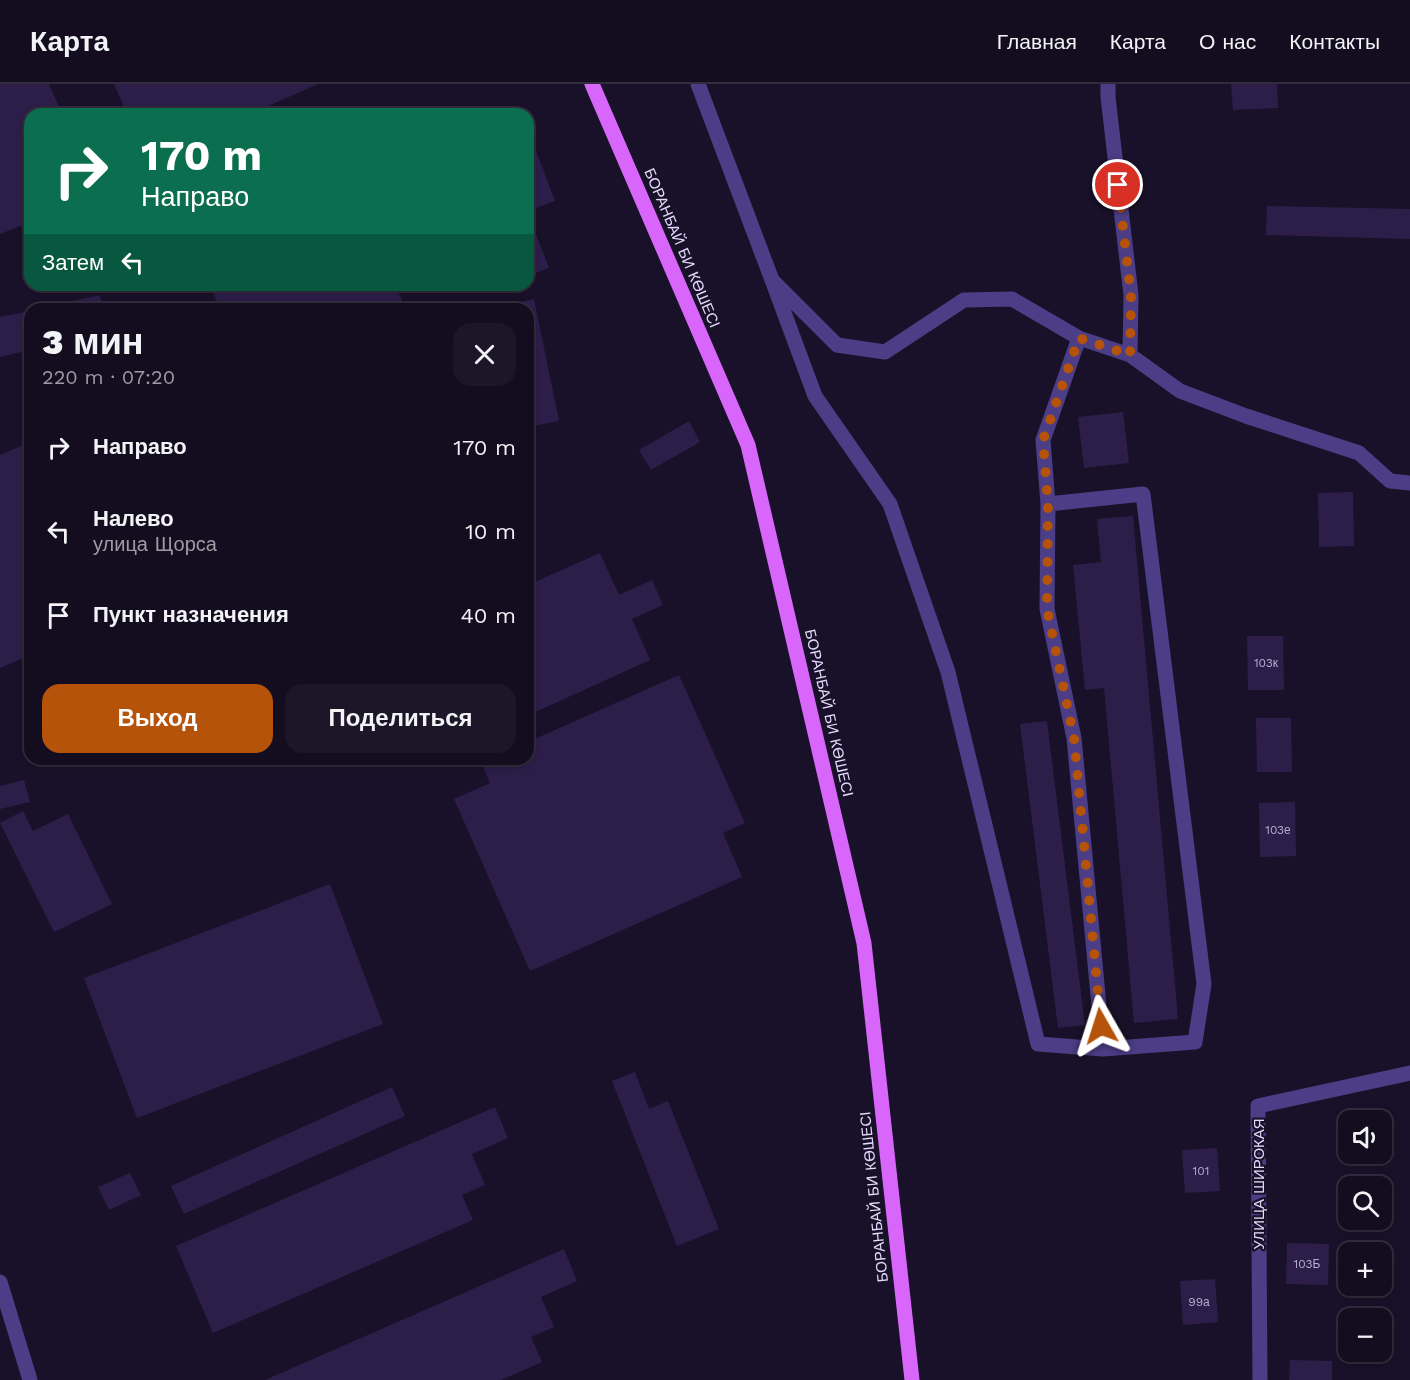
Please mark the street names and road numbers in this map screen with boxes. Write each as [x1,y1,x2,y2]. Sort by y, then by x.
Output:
street label: БОРАНБАЙ БИ КӨШЕСІ [640,166,724,330]
street label: БОРАНБАЙ БИ КӨШЕСІ [801,627,857,799]
street label: БОРАНБАЙ БИ КӨШЕСІ [856,1111,892,1283]
street label: УЛИЦА ШИРОКАЯ [1250,1118,1268,1250]

